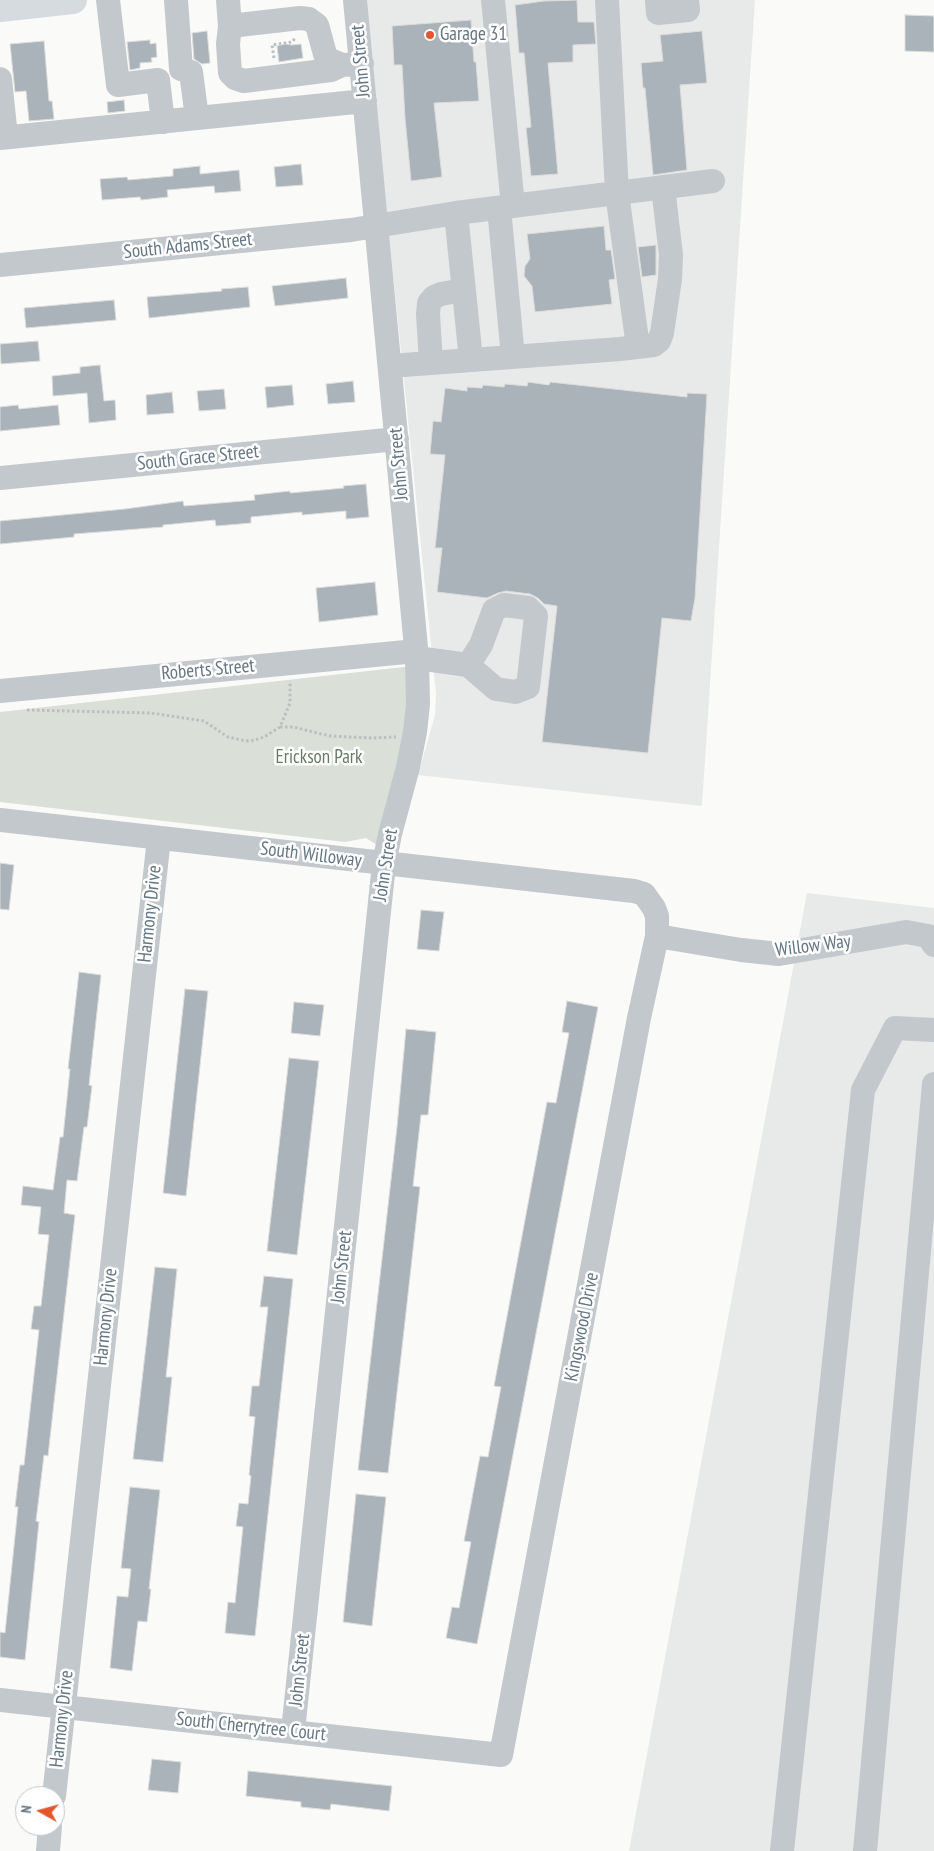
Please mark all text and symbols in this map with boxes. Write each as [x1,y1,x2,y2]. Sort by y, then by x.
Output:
street label: John Street [346,24,376,98]
place label: Garage 31 [440,24,507,46]
marker: Garage 31 [424,29,436,41]
street label: South Adams Street [123,228,253,264]
street label: John Street [384,427,414,501]
street label: South Grace Street [136,440,260,476]
street label: Roberts Street [161,655,255,685]
park label: Erickson Park [276,747,362,769]
street label: John Street [369,827,403,903]
street label: South Willoway [259,837,363,873]
street label: Harmony Drive [134,864,166,964]
street label: Willow Way [774,930,852,962]
street label: John Street [327,1230,357,1304]
street label: Harmony Drive [90,1267,122,1367]
street label: Kingswood Drive [560,1270,604,1384]
street label: John Street [285,1633,315,1707]
street label: Harmony Drive [46,1669,78,1769]
street label: South Cherrytree Court [175,1708,327,1746]
north arrow [15,1786,65,1836]
text: N [17,1804,35,1814]

